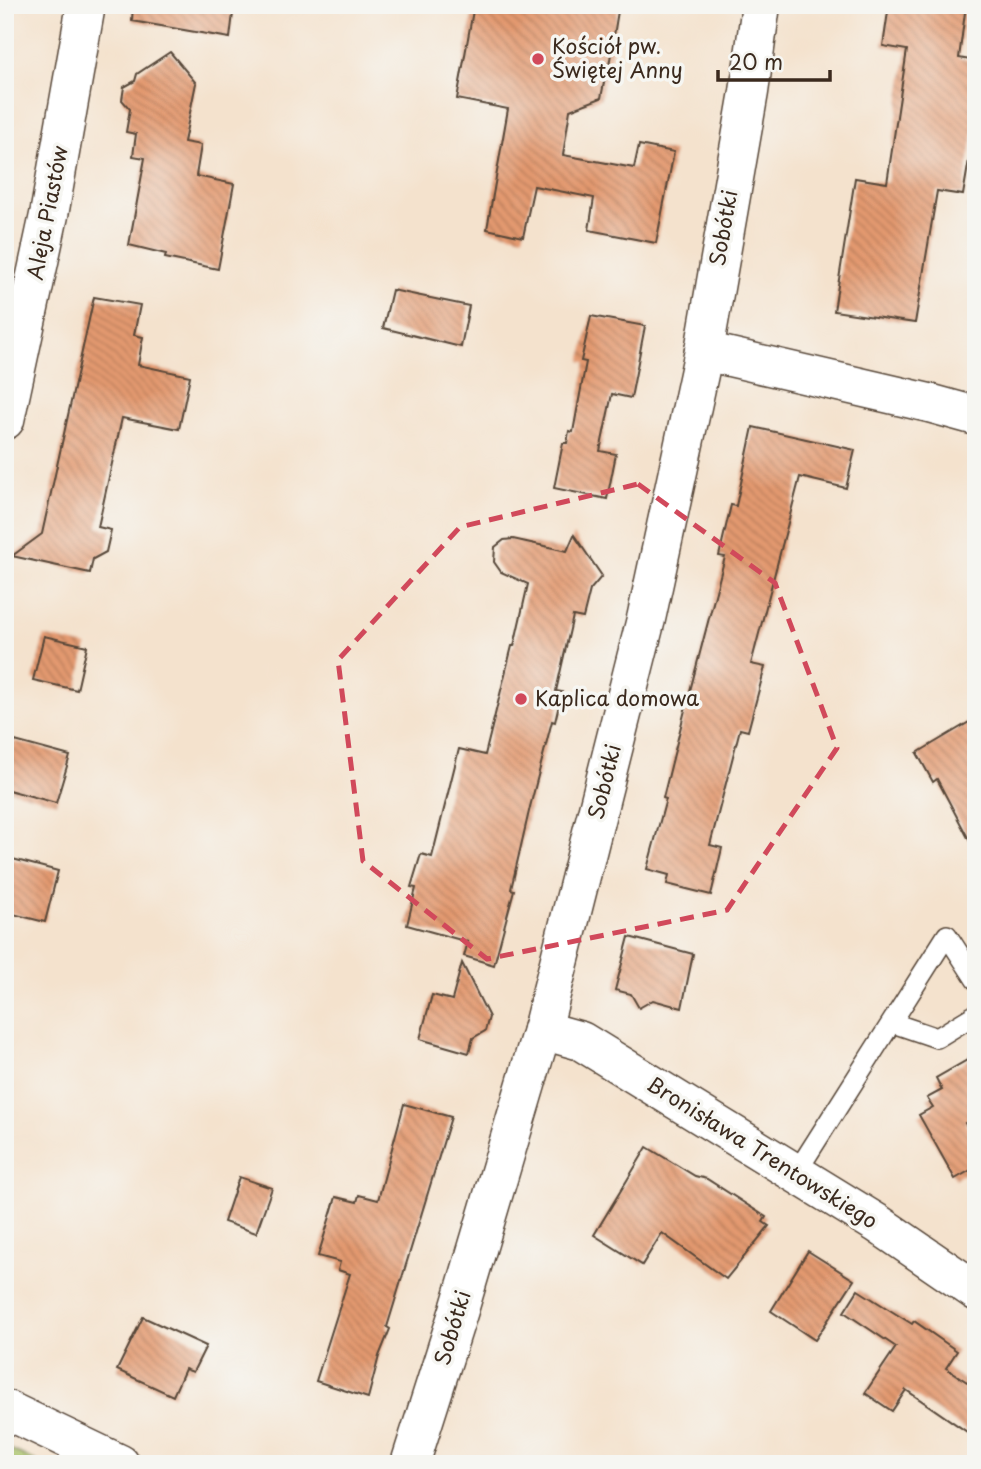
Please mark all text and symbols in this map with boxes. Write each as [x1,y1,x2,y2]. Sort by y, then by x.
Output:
place label: Kościół pw. Świętej Anny [552,29,683,85]
scale bar [718,38,830,82]
text: 20 m [729,45,783,77]
marker: Kościół pw. Świętej Anny [530,51,546,67]
street label: Aleja Piastów [17,143,75,282]
street label: Sobótki [700,187,744,268]
place label: Kaplica domowa [535,681,699,713]
marker: Kaplica domowa [513,691,529,707]
street label: Sobótki [578,740,628,823]
street label: Bronisława Trentowskiego [641,1067,885,1236]
street label: Sobótki [425,1286,478,1369]

